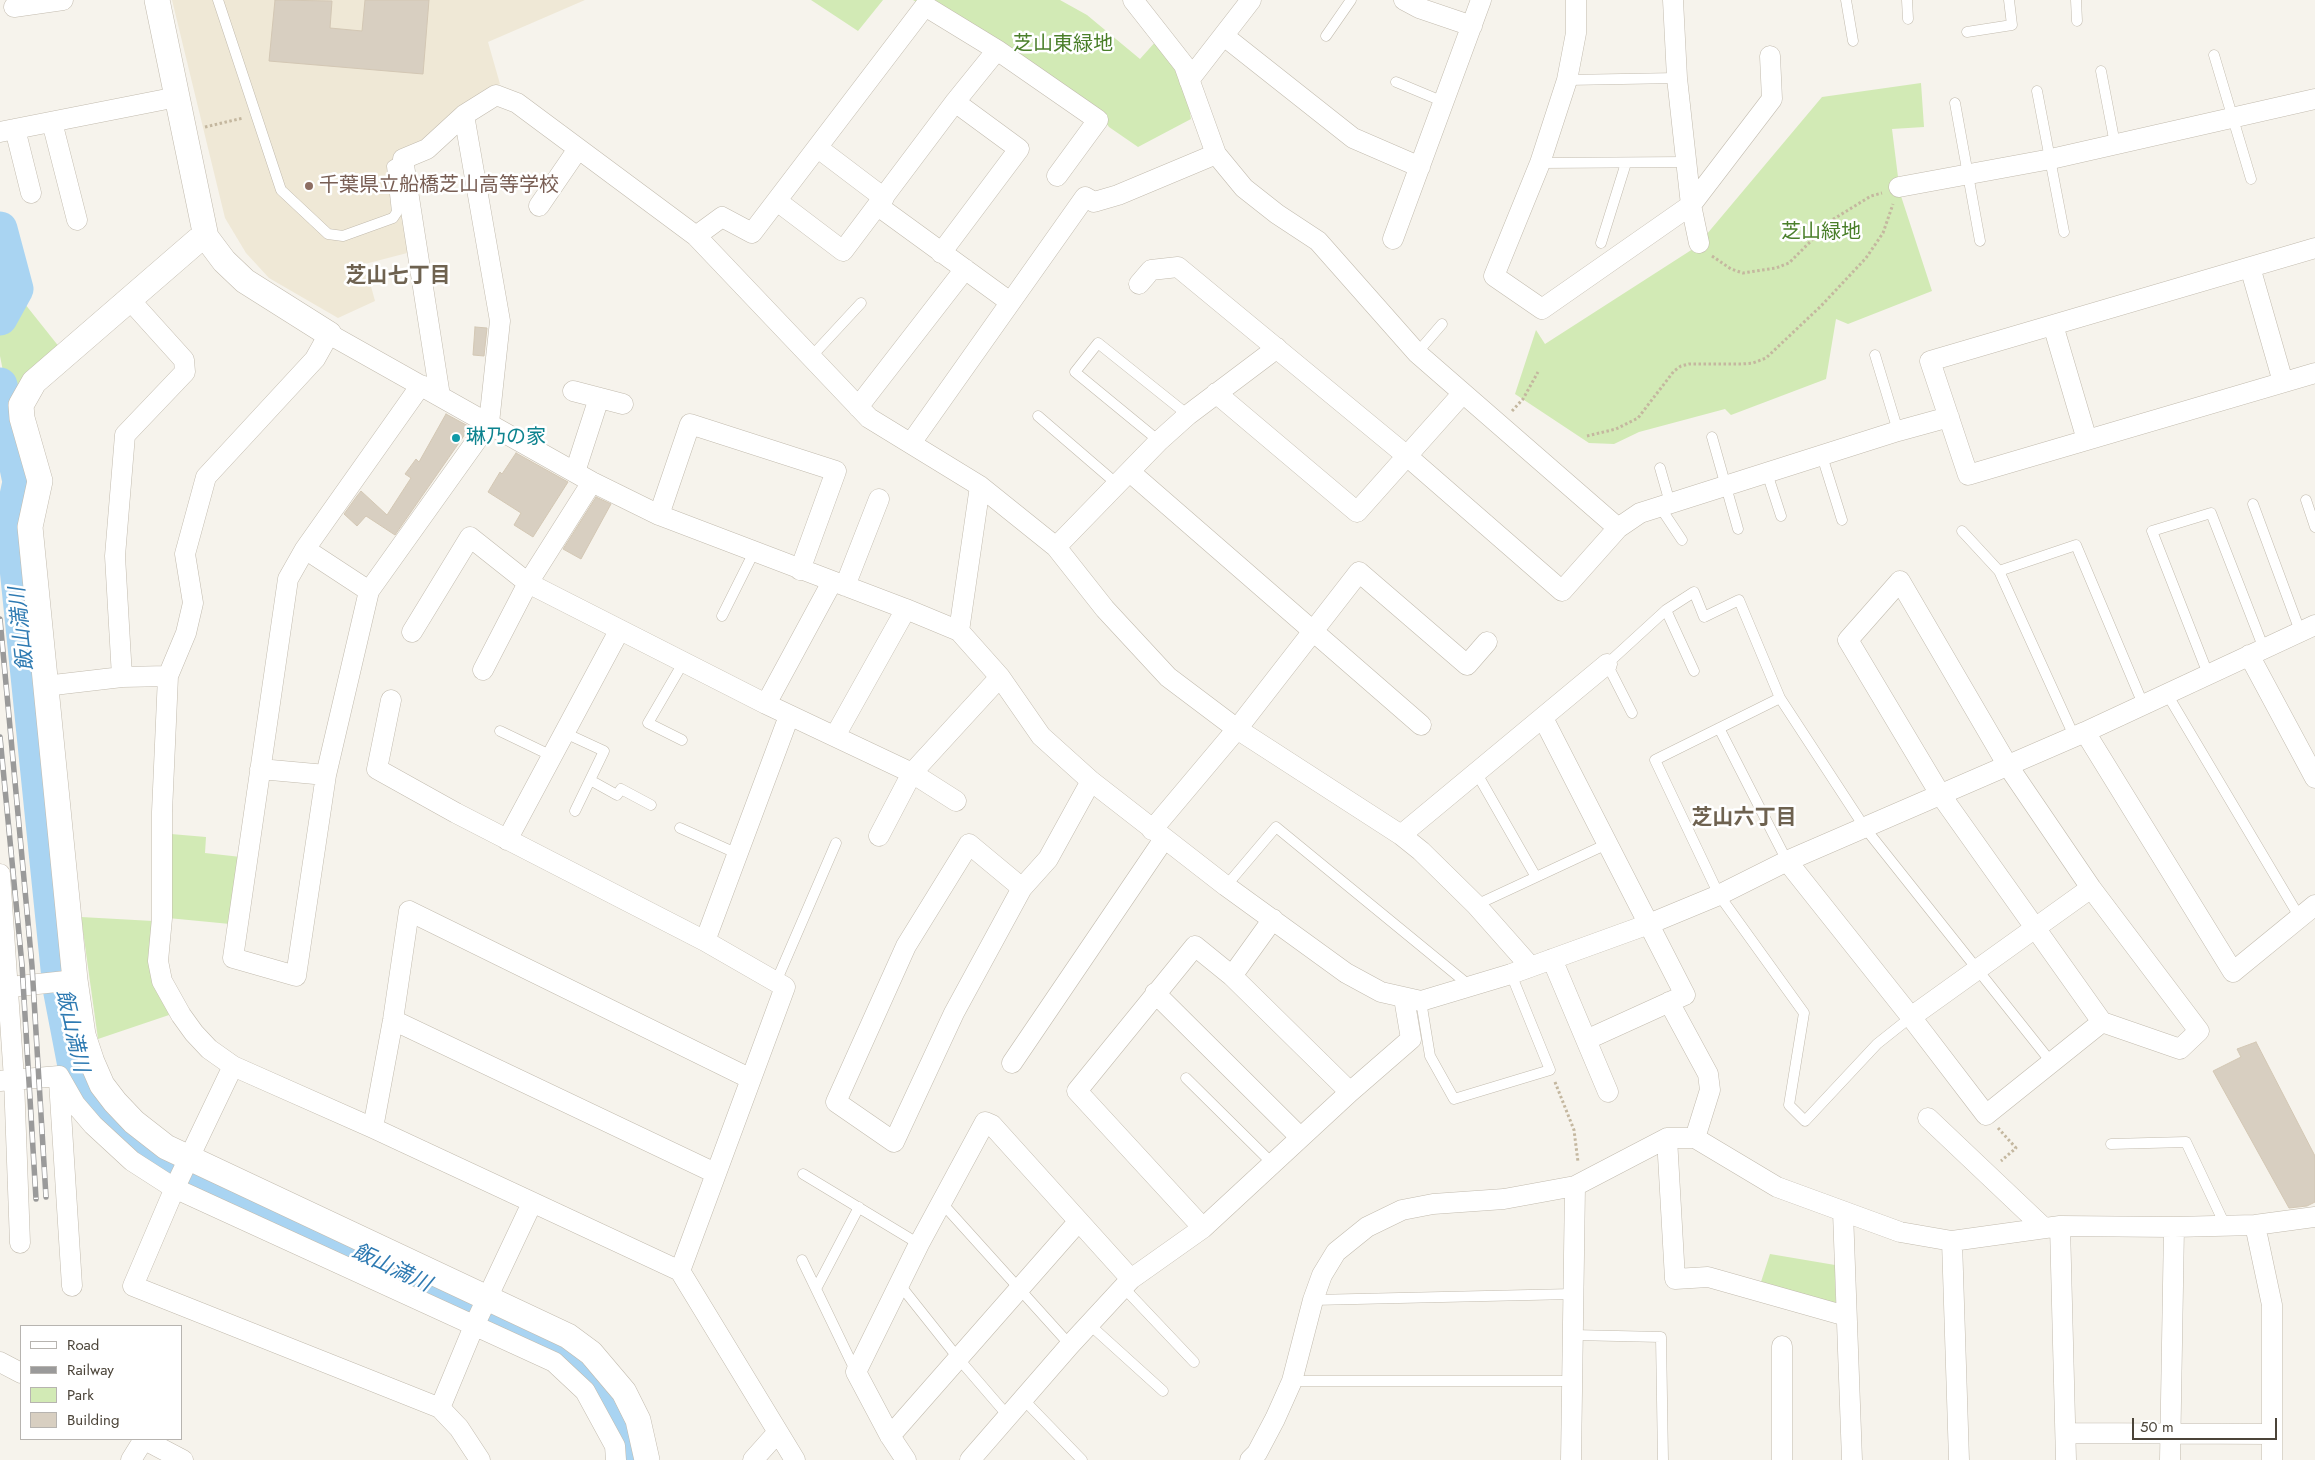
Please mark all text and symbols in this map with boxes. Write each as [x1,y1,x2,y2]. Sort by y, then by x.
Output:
park label: 芝山東緑地 [1013,33,1113,57]
place label: 千葉県立船橋芝山高等学校 [319,174,559,198]
marker: 千葉県立船橋芝山高等学校 [303,180,315,192]
park label: 芝山緑地 [1781,221,1861,245]
district label: 芝山七丁目 [346,264,450,290]
place label: 琳乃の家 [466,426,546,450]
marker: 琳乃の家 [450,432,462,444]
water label: 飯山満川 [6,586,40,672]
district label: 芝山六丁目 [1692,806,1796,832]
water label: 飯山満川 [49,987,93,1075]
water label: 飯山満川 [348,1240,434,1298]
legend [20,1325,182,1440]
text: Road [67,1334,99,1356]
text: Railway [67,1359,114,1381]
text: Park [67,1384,94,1406]
scale bar [2135,1408,2280,1440]
text: Building [67,1409,119,1431]
text: 50 m [2140,1416,2174,1438]

